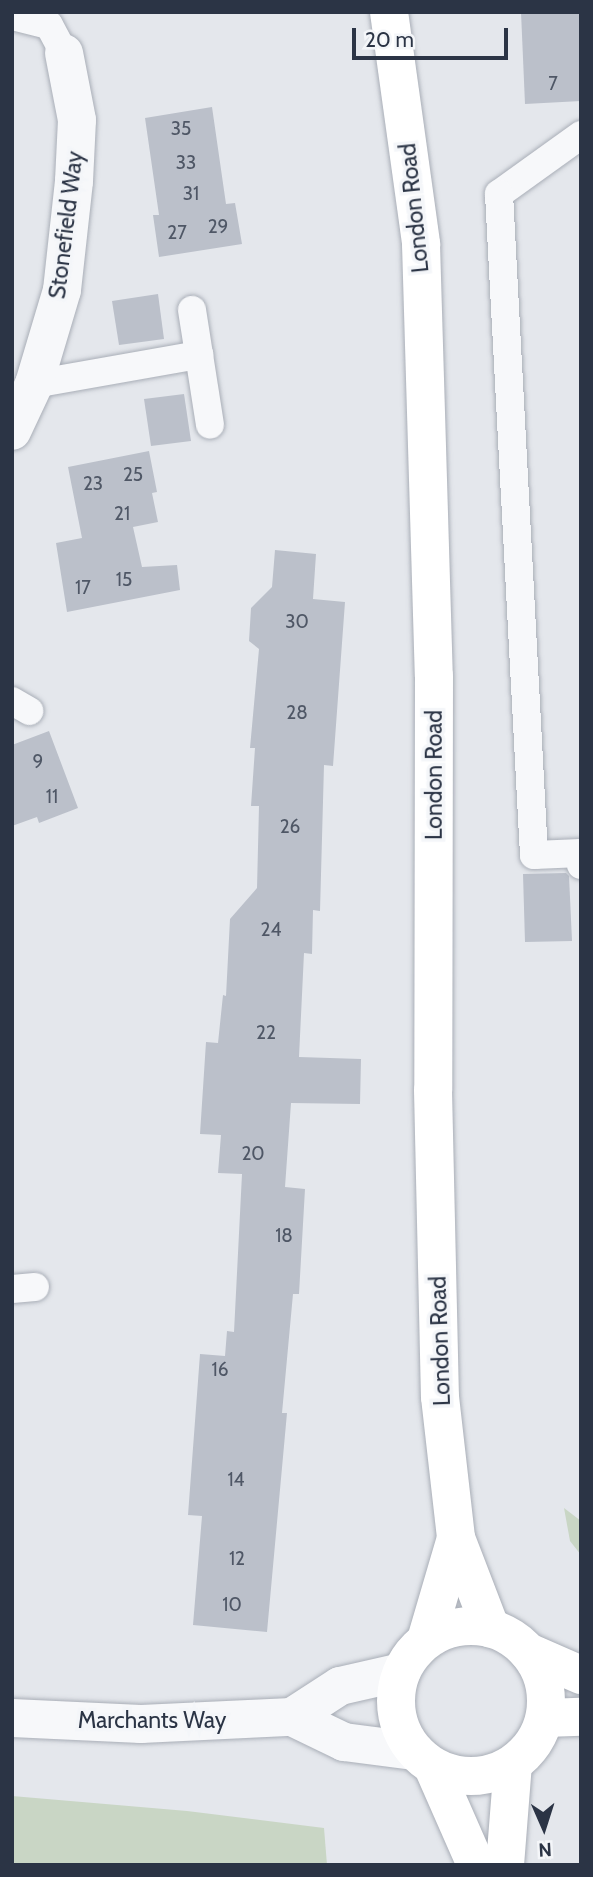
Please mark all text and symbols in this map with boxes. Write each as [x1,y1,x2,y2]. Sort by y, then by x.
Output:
scale bar [355,14,511,58]
text: 20 m [365,27,414,52]
house number: 7 [548,73,558,95]
house number: 35 [171,118,191,140]
street label: London Road [393,142,435,274]
street label: Stonefield Way [43,150,89,300]
house number: 33 [176,152,196,174]
house number: 31 [183,183,199,205]
house number: 29 [208,216,228,238]
house number: 27 [167,222,187,244]
house number: 25 [123,464,143,486]
house number: 23 [83,473,103,495]
house number: 21 [114,503,130,525]
house number: 15 [116,569,132,591]
house number: 17 [75,577,91,599]
house number: 30 [285,611,309,633]
house number: 28 [286,702,308,724]
street label: London Road [420,710,448,840]
house number: 9 [33,751,43,773]
house number: 11 [46,786,58,808]
house number: 26 [280,816,300,838]
house number: 24 [261,919,281,941]
house number: 22 [256,1022,276,1044]
house number: 20 [241,1143,265,1165]
house number: 18 [275,1225,293,1247]
street label: London Road [424,1275,456,1407]
house number: 16 [212,1359,228,1381]
house number: 14 [227,1469,245,1491]
house number: 12 [229,1548,245,1570]
house number: 10 [222,1594,242,1616]
street label: Marchants Way [78,1706,226,1734]
north arrow [509,1793,579,1863]
text: N [538,1838,552,1861]

